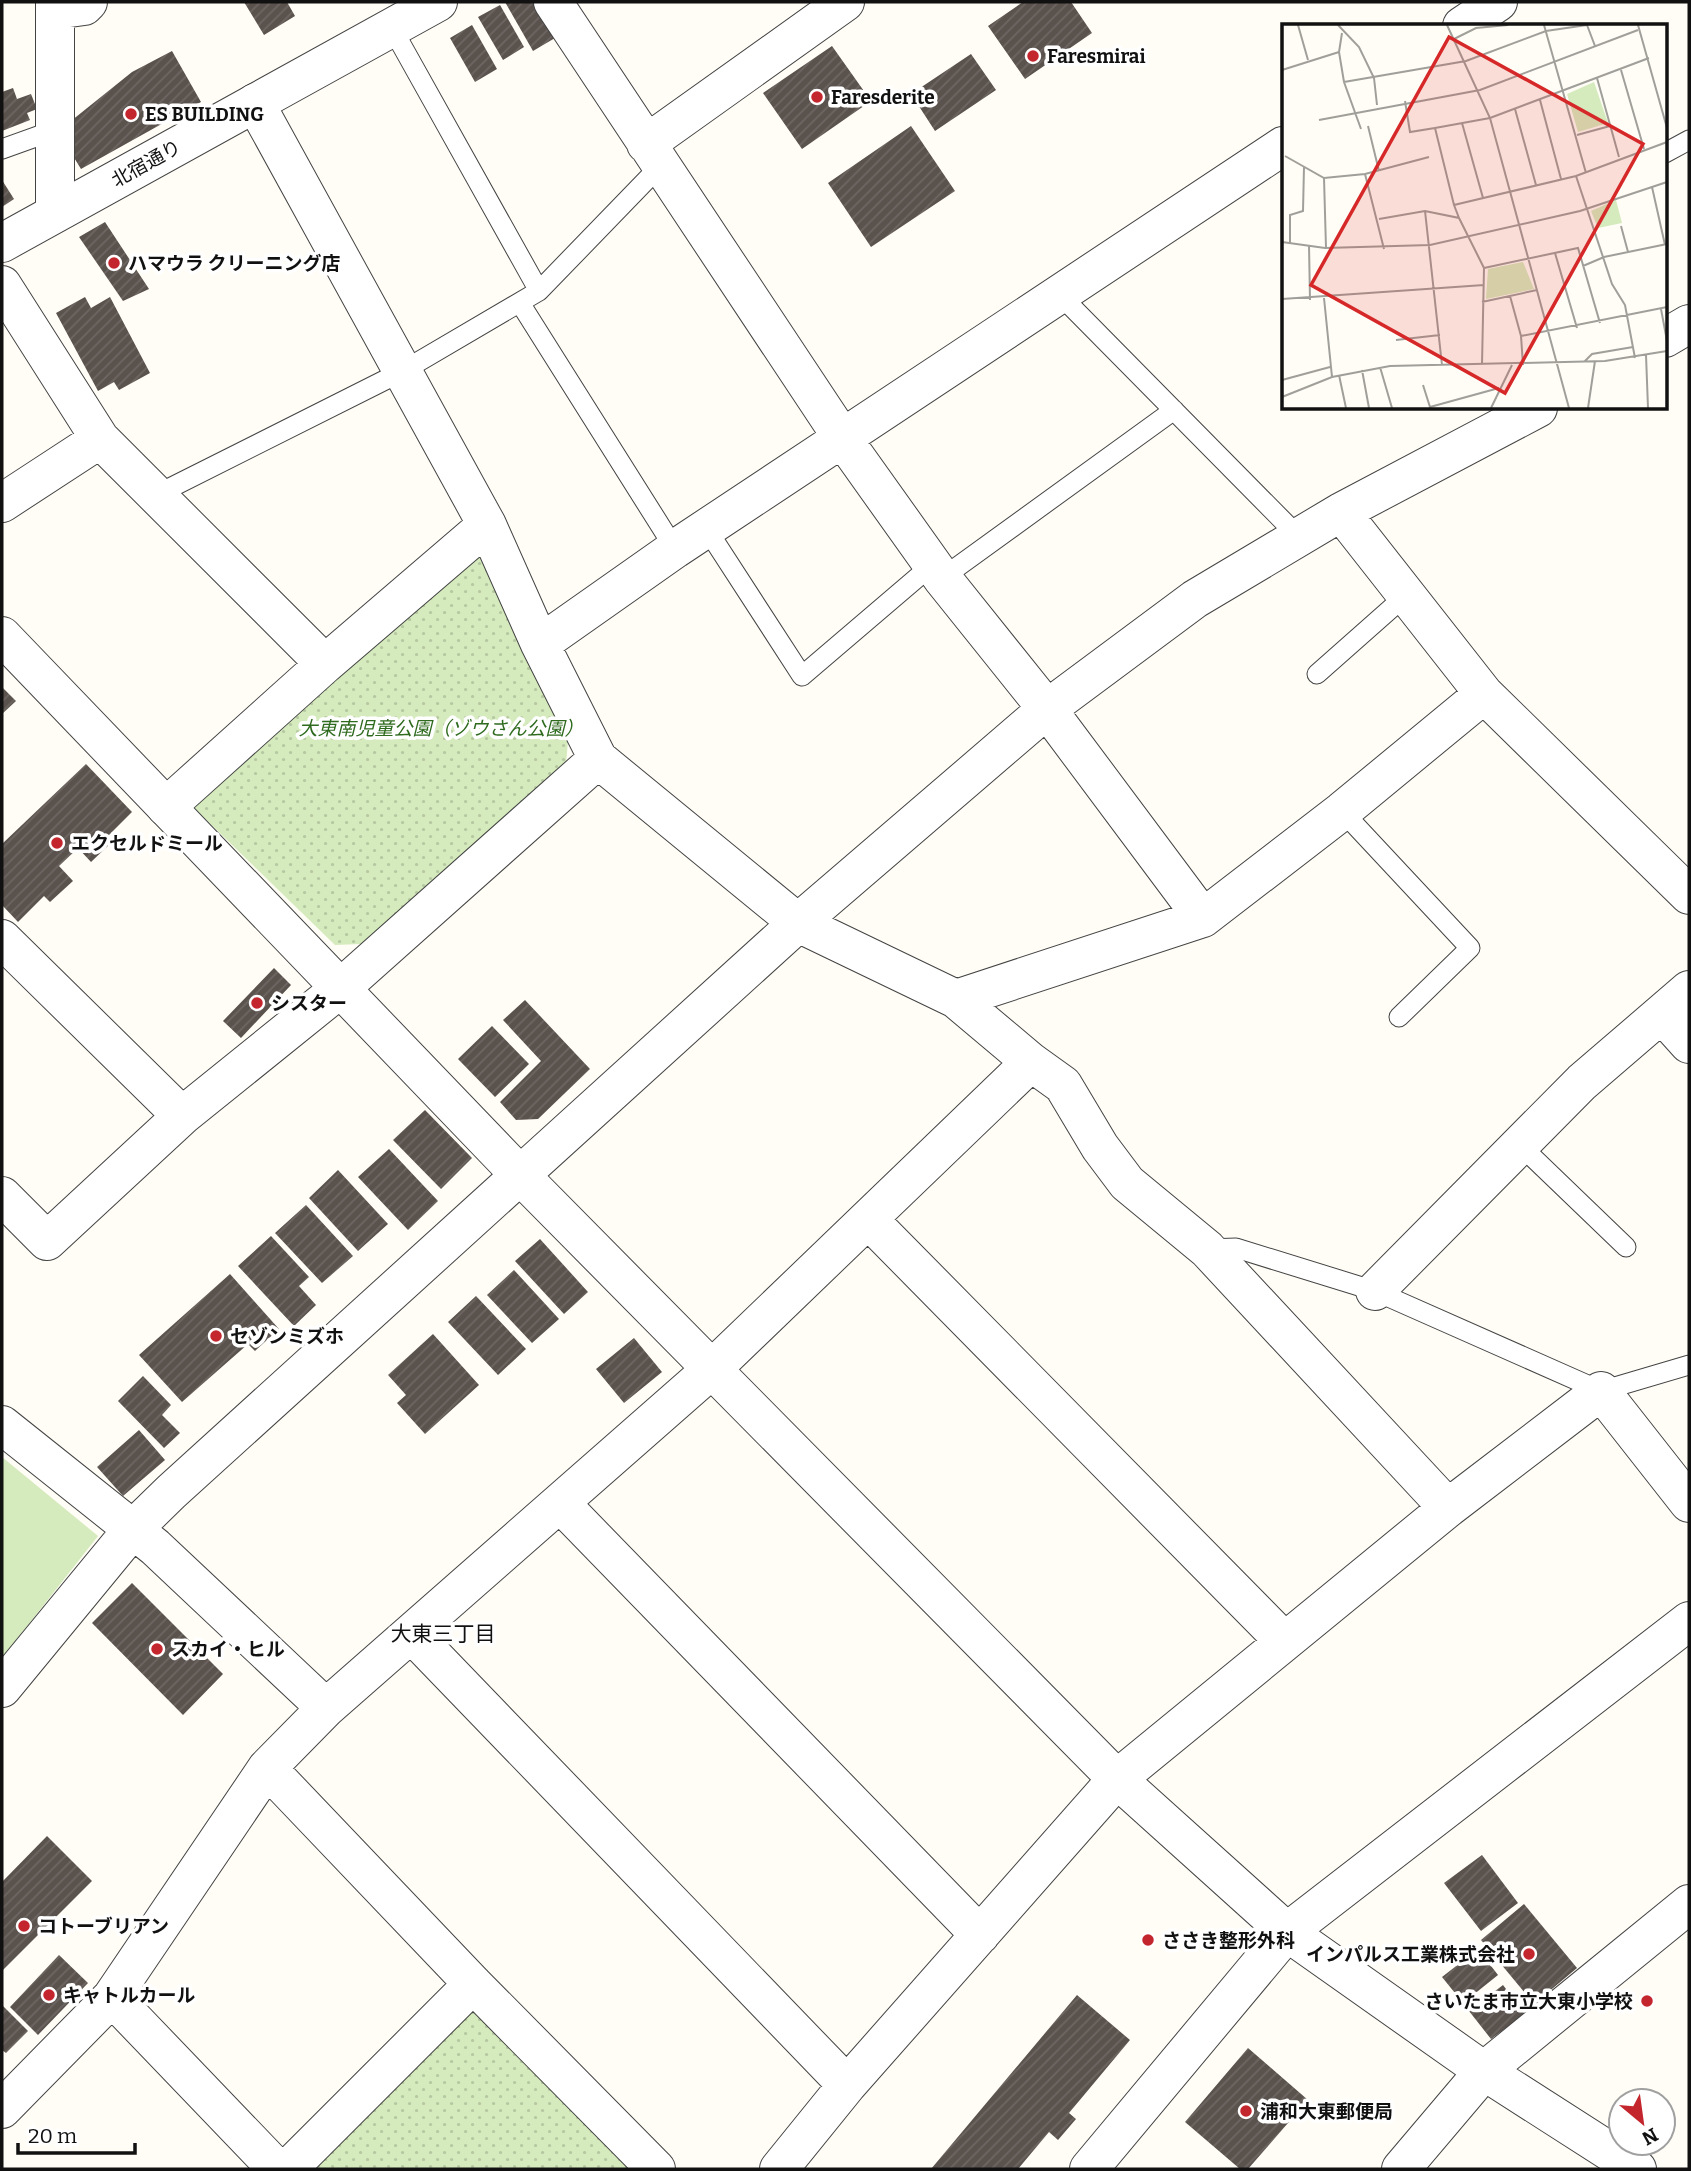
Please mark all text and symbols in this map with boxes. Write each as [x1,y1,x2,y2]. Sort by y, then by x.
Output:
inset map [1282,24,1666,410]
place label: Faresmirai [1047,45,1145,68]
marker: Faresmirai [1025,48,1041,64]
place label: Faresderite [831,86,935,109]
marker: Faresderite [809,89,825,105]
place label: ES BUILDING [145,103,264,126]
marker: ES BUILDING [123,106,139,122]
street label: 北宿通り [107,135,185,192]
place label: ハマウラ クリーニング店 [128,252,340,275]
marker: ハマウラ クリーニング店 [106,255,122,271]
park label: 大東南児童公園（ゾウさん公園） [298,717,584,740]
place label: エクセルドミール [71,832,223,855]
marker: エクセルドミール [49,835,65,851]
place label: シスター [271,992,347,1015]
marker: シスター [249,995,265,1011]
place label: セゾンミズホ [230,1325,344,1348]
marker: セゾンミズホ [208,1328,224,1344]
district label: 大東三丁目 [391,1621,496,1647]
place label: スカイ・ヒル [171,1638,285,1661]
marker: スカイ・ヒル [149,1641,165,1657]
place label: コトーブリアン [38,1915,169,1938]
marker: コトーブリアン [16,1918,32,1934]
place label: ささき整形外科 [1162,1929,1295,1952]
marker: ささき整形外科 [1140,1932,1156,1948]
place label: インパルス工業株式会社 [1306,1943,1515,1966]
marker: インパルス工業株式会社 [1521,1946,1537,1962]
place label: キャトルカール [63,1984,195,2007]
marker: キャトルカール [41,1987,57,2003]
place label: さいたま市立大東小学校 [1425,1990,1633,2013]
marker: さいたま市立大東小学校 [1639,1993,1655,2009]
north arrow [1607,2087,1677,2157]
place label: 浦和大東郵便局 [1260,2100,1393,2123]
marker: 浦和大東郵便局 [1238,2103,1254,2119]
scale bar [18,2112,135,2156]
text: 20 m [28,2123,77,2149]
text: N [1638,2123,1662,2150]

